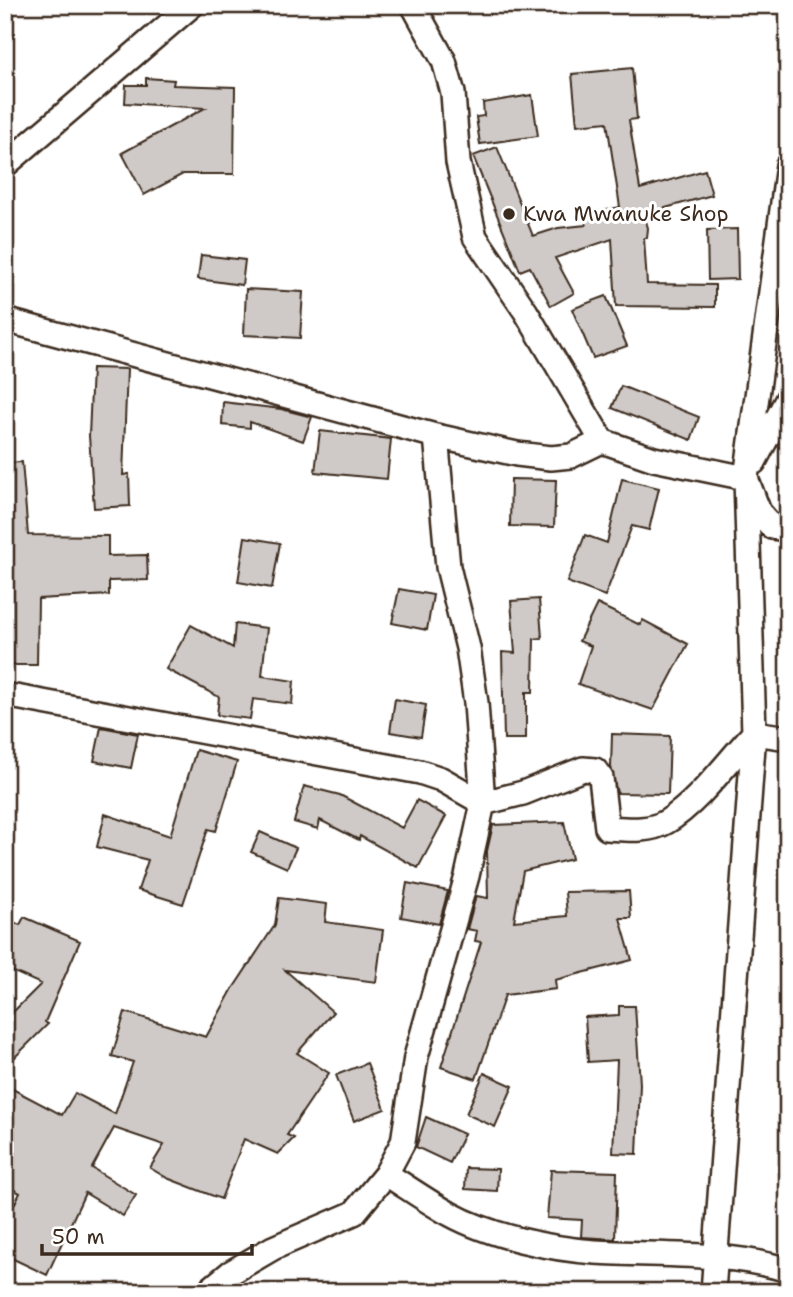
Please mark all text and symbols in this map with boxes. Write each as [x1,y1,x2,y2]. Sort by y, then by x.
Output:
place label: Kwa Mwanuke Shop [523,200,728,228]
marker: Kwa Mwanuke Shop [501,206,517,222]
scale bar [42,1213,252,1257]
text: 50 m [52,1223,105,1251]

